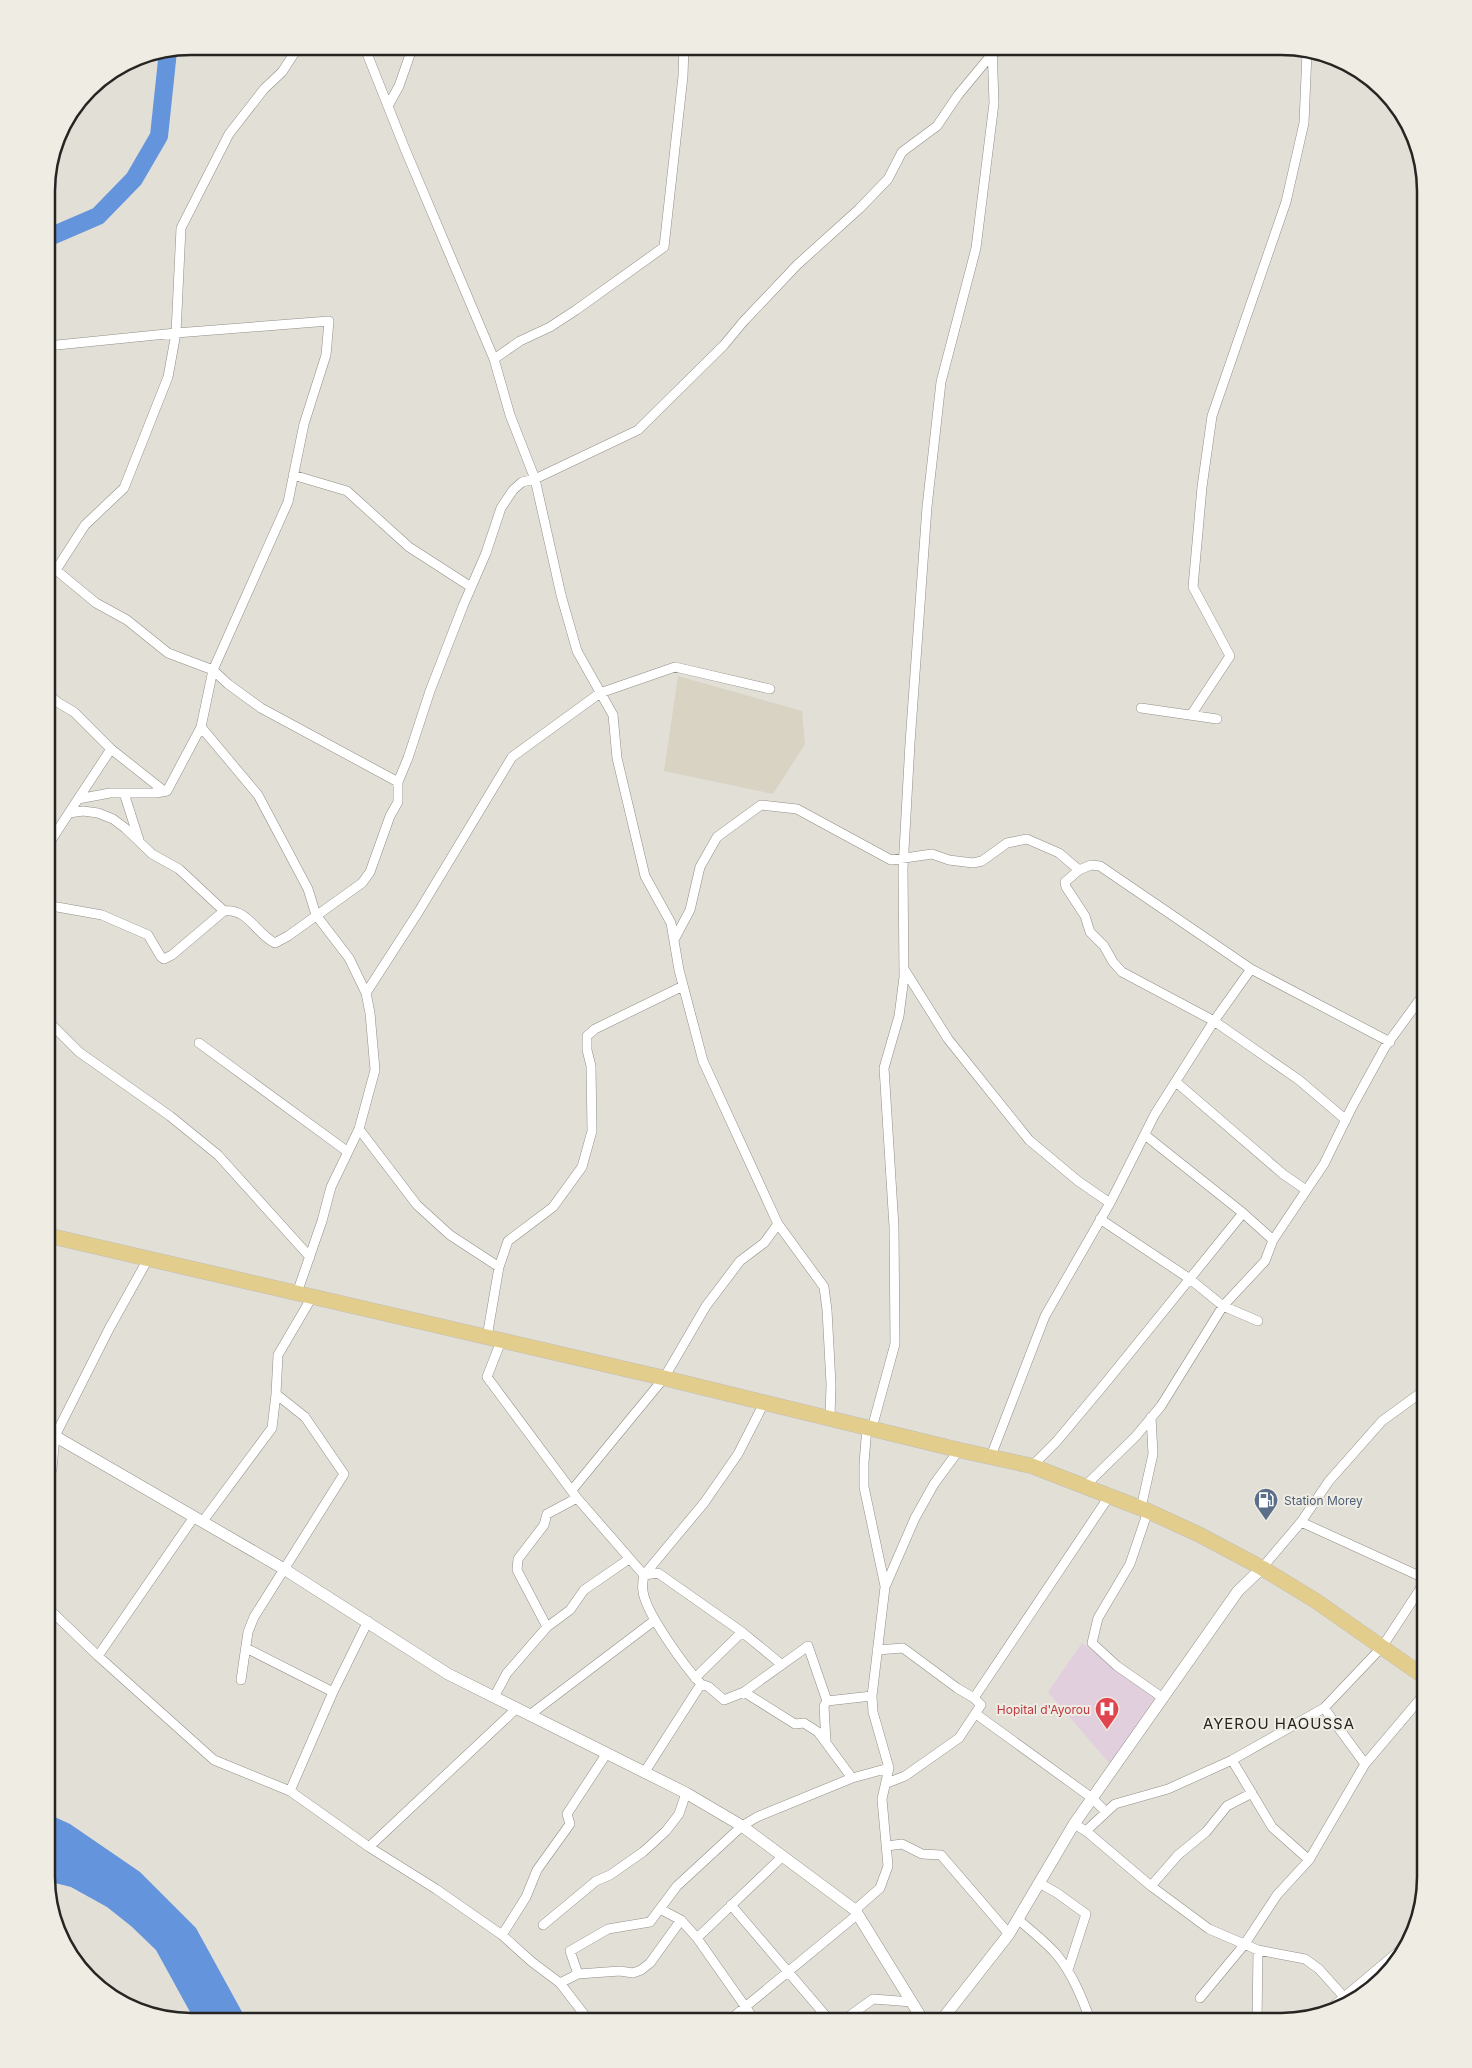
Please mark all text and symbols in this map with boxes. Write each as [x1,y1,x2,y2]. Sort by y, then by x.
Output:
fuel station icon: Station Morey [1253,1487,1279,1521]
place label: Station Morey [1284,1493,1363,1508]
hospital icon: Hopital d'Ayorou [1094,1696,1120,1730]
place label: Hopital d'Ayorou [997,1702,1090,1717]
district label: AYEROU HAOUSSA [1203,1714,1355,1733]

